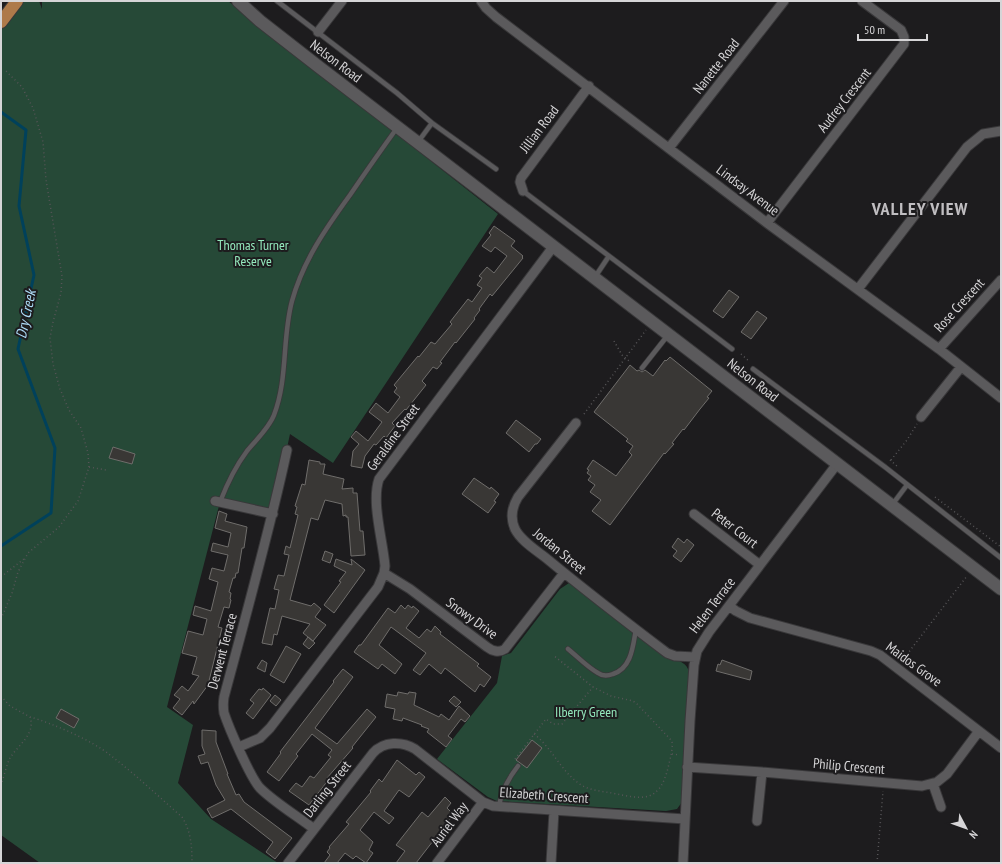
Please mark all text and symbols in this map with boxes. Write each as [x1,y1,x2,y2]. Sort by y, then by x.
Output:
scale bar [858,16,927,42]
text: 50 m [864,22,885,37]
street label: Nanette Road [689,35,743,97]
street label: Nelson Road [306,36,366,86]
street label: Audrey Crescent [813,64,875,136]
street label: Jillian Road [515,102,563,157]
street label: Lindsay Avenue [713,160,783,220]
district label: VALLEY VIEW [871,197,968,220]
park label: Thomas Turner Reserve [217,236,289,270]
street label: Rose Crescent [930,274,988,336]
water label: Dry Creek [11,286,40,340]
street label: Nelson Road [724,354,782,406]
street label: Geraldine Street [363,400,423,474]
street label: Peter Court [708,504,762,552]
street label: Jordan Street [529,524,590,578]
street label: Helen Terrace [685,573,739,637]
street label: Snowy Drive [443,593,502,643]
street label: Derwent Terrace [203,611,241,691]
street label: Maidos Grove [882,638,946,691]
park label: Ilberry Green [555,703,617,721]
street label: Philip Crescent [812,754,886,778]
street label: Darling Street [299,757,355,821]
street label: Elizabeth Crescent [499,783,589,807]
street label: Auriel Way [426,798,472,850]
north arrow [946,808,986,848]
text: N [966,828,981,841]

